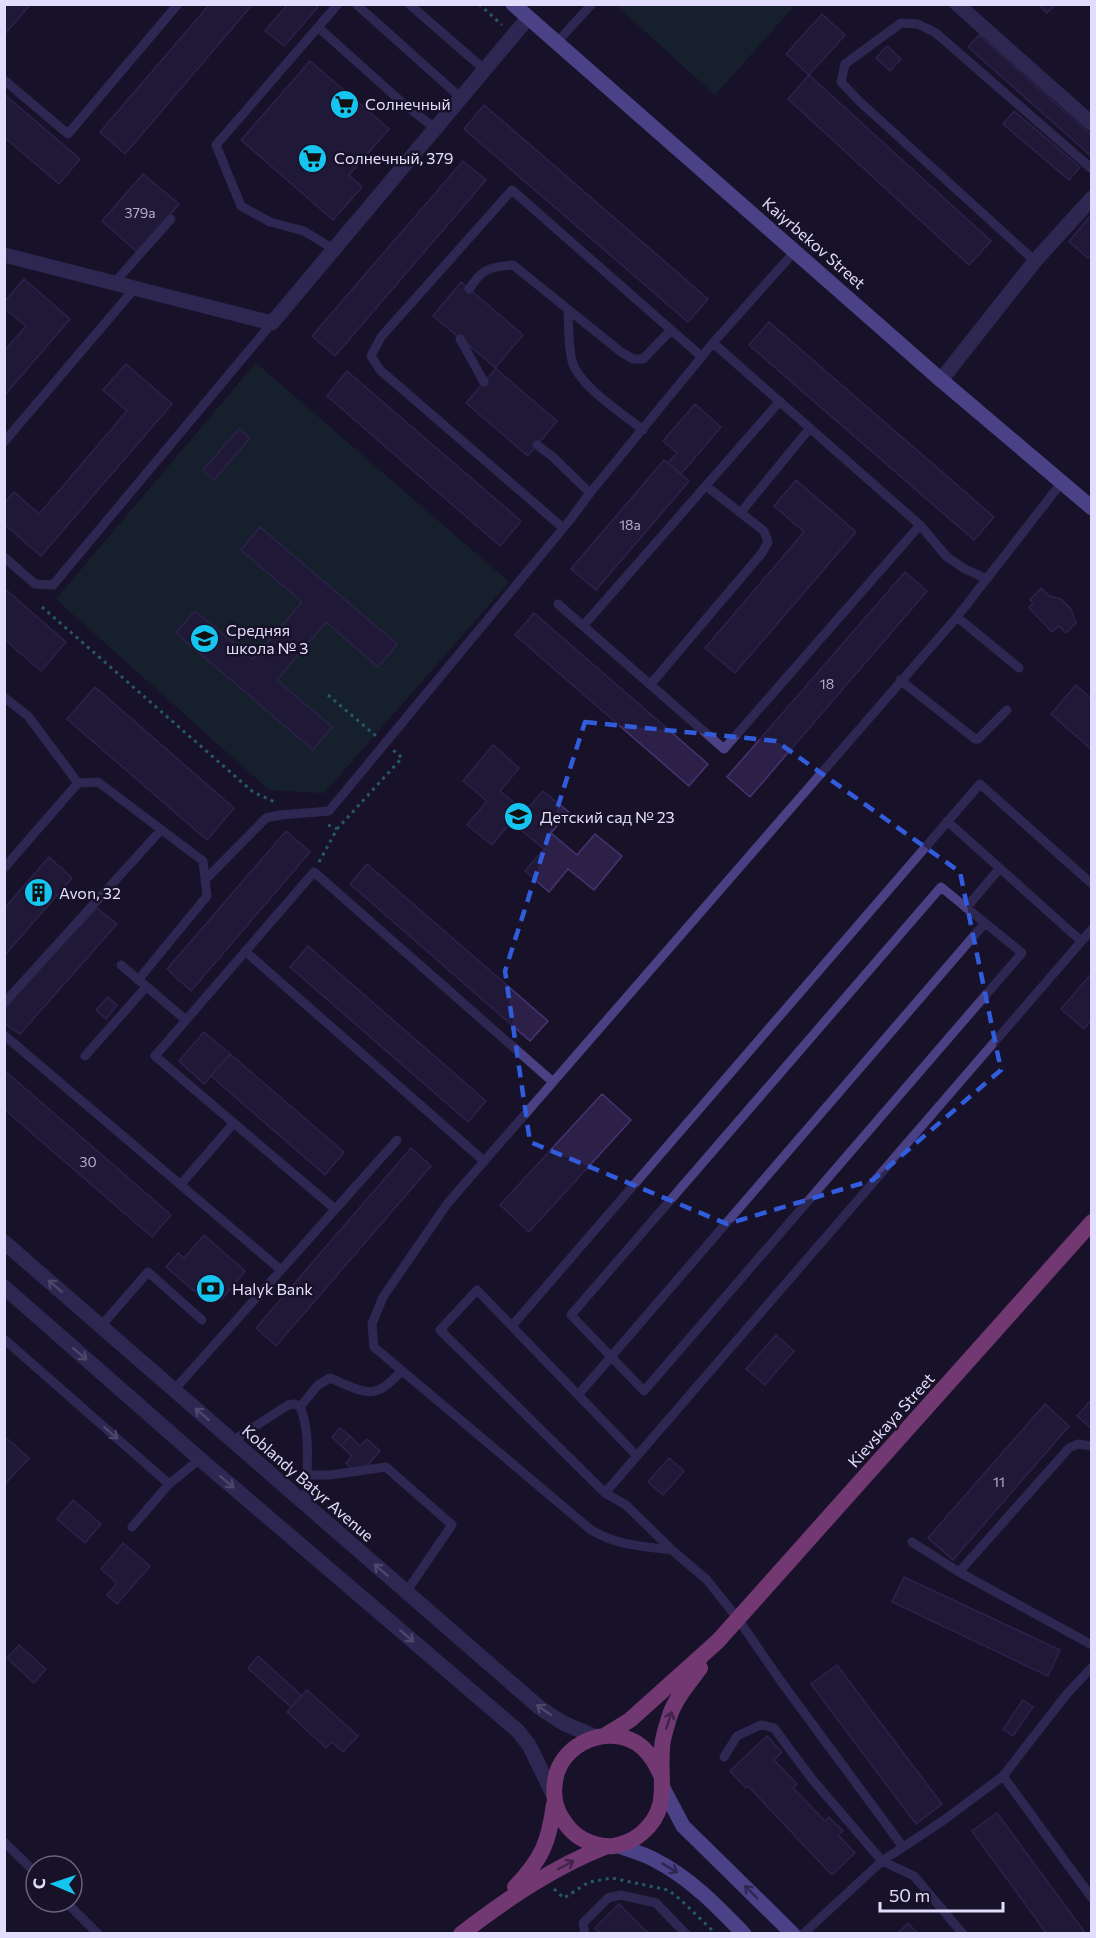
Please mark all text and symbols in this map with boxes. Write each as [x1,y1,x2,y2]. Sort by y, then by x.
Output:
supermarket icon: Солнечный [328,88,360,120]
place label: Солнечный [365,94,451,113]
supermarket icon: Солнечный, 379 [297,142,329,174]
place label: Солнечный, 379 [334,148,454,167]
street label: Kaiyrbekov Street [759,193,870,293]
house number: 379а [124,204,156,221]
house number: 18а [619,516,641,533]
place label: Средняя школа № 3 [226,620,308,657]
school or university icon: Средняя школа № 3 [189,623,221,655]
house number: 18 [820,675,834,692]
school or university icon: Детский сад № 23 [503,801,535,833]
place label: Детский сад № 23 [540,807,675,826]
building icon: Avon, 32 [22,877,54,909]
place label: Avon, 32 [59,883,121,902]
house number: 30 [79,1153,97,1170]
bank icon: Halyk Bank [195,1273,227,1305]
one-way arrow [48,1279,63,1293]
place label: Halyk Bank [232,1279,313,1298]
one-way arrow [72,1347,87,1361]
street label: Kievskaya Street [843,1368,938,1471]
one-way arrow [195,1407,210,1421]
street label: Koblandy Batyr Avenue [239,1420,378,1545]
one-way arrow [103,1426,118,1440]
house number: 11 [993,1473,1005,1490]
one-way arrow [219,1475,234,1489]
one-way arrow [373,1563,388,1577]
one-way arrow [399,1629,414,1643]
one-way arrow [537,1704,553,1716]
one-way arrow [664,1711,675,1730]
north arrow [24,1854,84,1914]
one-way arrow [557,1859,575,1870]
one-way arrow [661,1862,678,1874]
scale bar [880,1875,1003,1913]
text: С [29,1878,48,1889]
text: 50 m [889,1884,930,1906]
one-way arrow [743,1885,758,1900]

